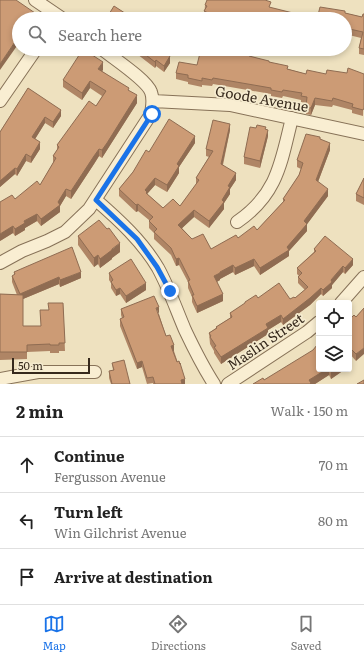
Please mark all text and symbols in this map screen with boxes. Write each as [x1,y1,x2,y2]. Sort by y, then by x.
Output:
search box [12,12,352,56]
icon: search [26,23,48,45]
text: Search here [58,23,142,46]
street label: Goode Avenue [214,80,310,116]
route start [143,105,161,123]
route end [161,282,179,300]
map controls [316,300,352,372]
button: locate [316,300,352,336]
street label: Maslin Street [223,308,308,374]
button: layers [316,336,352,372]
scale bar [12,356,90,375]
text: 50 m [18,357,43,373]
text: 2 min [16,398,64,423]
text: Walk · 150 m [271,401,348,420]
text: Continue [54,444,124,467]
icon: ahead [16,454,38,476]
text: 70 m [319,455,348,474]
text: Fergusson Avenue [54,467,166,486]
text: Turn left [54,500,123,523]
icon: left [16,510,38,532]
text: 80 m [318,511,348,530]
text: Win Gilchrist Avenue [54,523,186,542]
text: Arrive at destination [54,565,213,588]
icon: arrive [16,566,38,588]
tab: Map [42,613,66,653]
tab: Directions [151,613,206,653]
tab: Saved [291,613,321,653]

